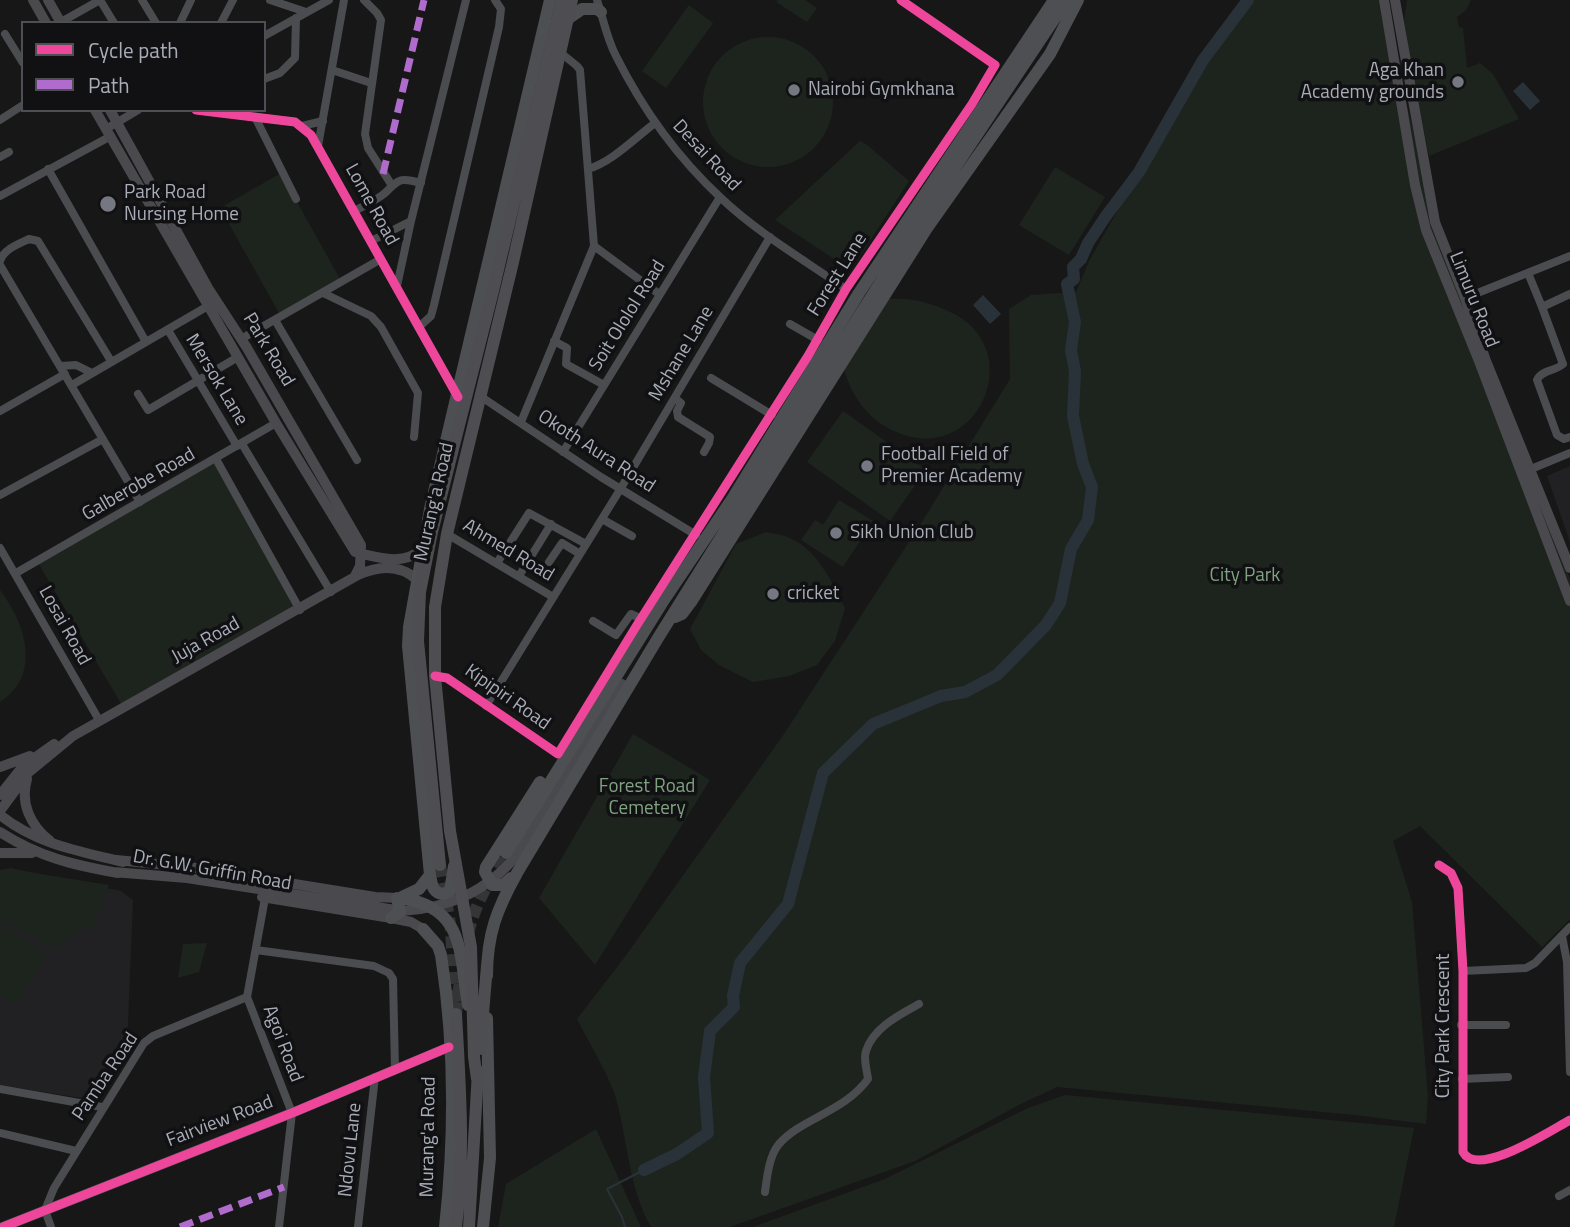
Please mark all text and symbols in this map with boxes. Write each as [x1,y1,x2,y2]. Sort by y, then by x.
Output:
legend [21,21,266,112]
text: Cycle path [88,34,179,66]
place label: Aga Khan Academy grounds [1301,60,1444,104]
text: Path [88,69,130,101]
marker: Aga Khan Academy grounds [1450,74,1466,90]
place label: Nairobi Gymkhana [808,79,954,101]
marker: Nairobi Gymkhana [786,82,802,98]
street label: Desai Road [667,115,745,197]
street label: Lome Road [339,160,403,250]
place label: Park Road Nursing Home [124,182,239,226]
marker: Park Road Nursing Home [98,194,118,214]
street label: Forest Lane [803,229,873,321]
street label: Limuru Road [1443,249,1503,351]
street label: Soit Ololol Road [585,256,671,376]
street label: Mshane Lane [645,302,719,406]
street label: Park Road [237,309,299,391]
street label: Mersok Lane [180,330,252,430]
street label: Okoth Aura Road [533,406,659,498]
street label: Murang'a Road [410,441,460,563]
street label: Galberobe Road [79,443,199,527]
place label: Football Field of Premier Academy [881,444,1022,488]
marker: Football Field of Premier Academy [859,458,875,474]
street label: Ahmed Road [458,515,558,587]
place label: Sikh Union Club [850,522,974,544]
marker: Sikh Union Club [828,525,844,541]
park label: City Park [1210,565,1280,587]
street label: Losai Road [33,582,95,670]
place label: cricket [787,583,839,605]
marker: cricket [765,586,781,602]
street label: Juja Road [168,613,244,669]
street label: Kipipiri Road [460,660,554,736]
park label: Forest Road Cemetery [599,776,695,820]
street label: Dr. G.W. Griffin Road [131,846,293,896]
street label: City Park Crescent [1433,954,1455,1098]
street label: Agoi Road [257,1002,307,1086]
street label: Pamba Road [68,1029,144,1125]
street label: Murang'a Road [417,1076,441,1198]
street label: Fairview Road [164,1091,276,1153]
street label: Ndovu Lane [335,1102,367,1198]

